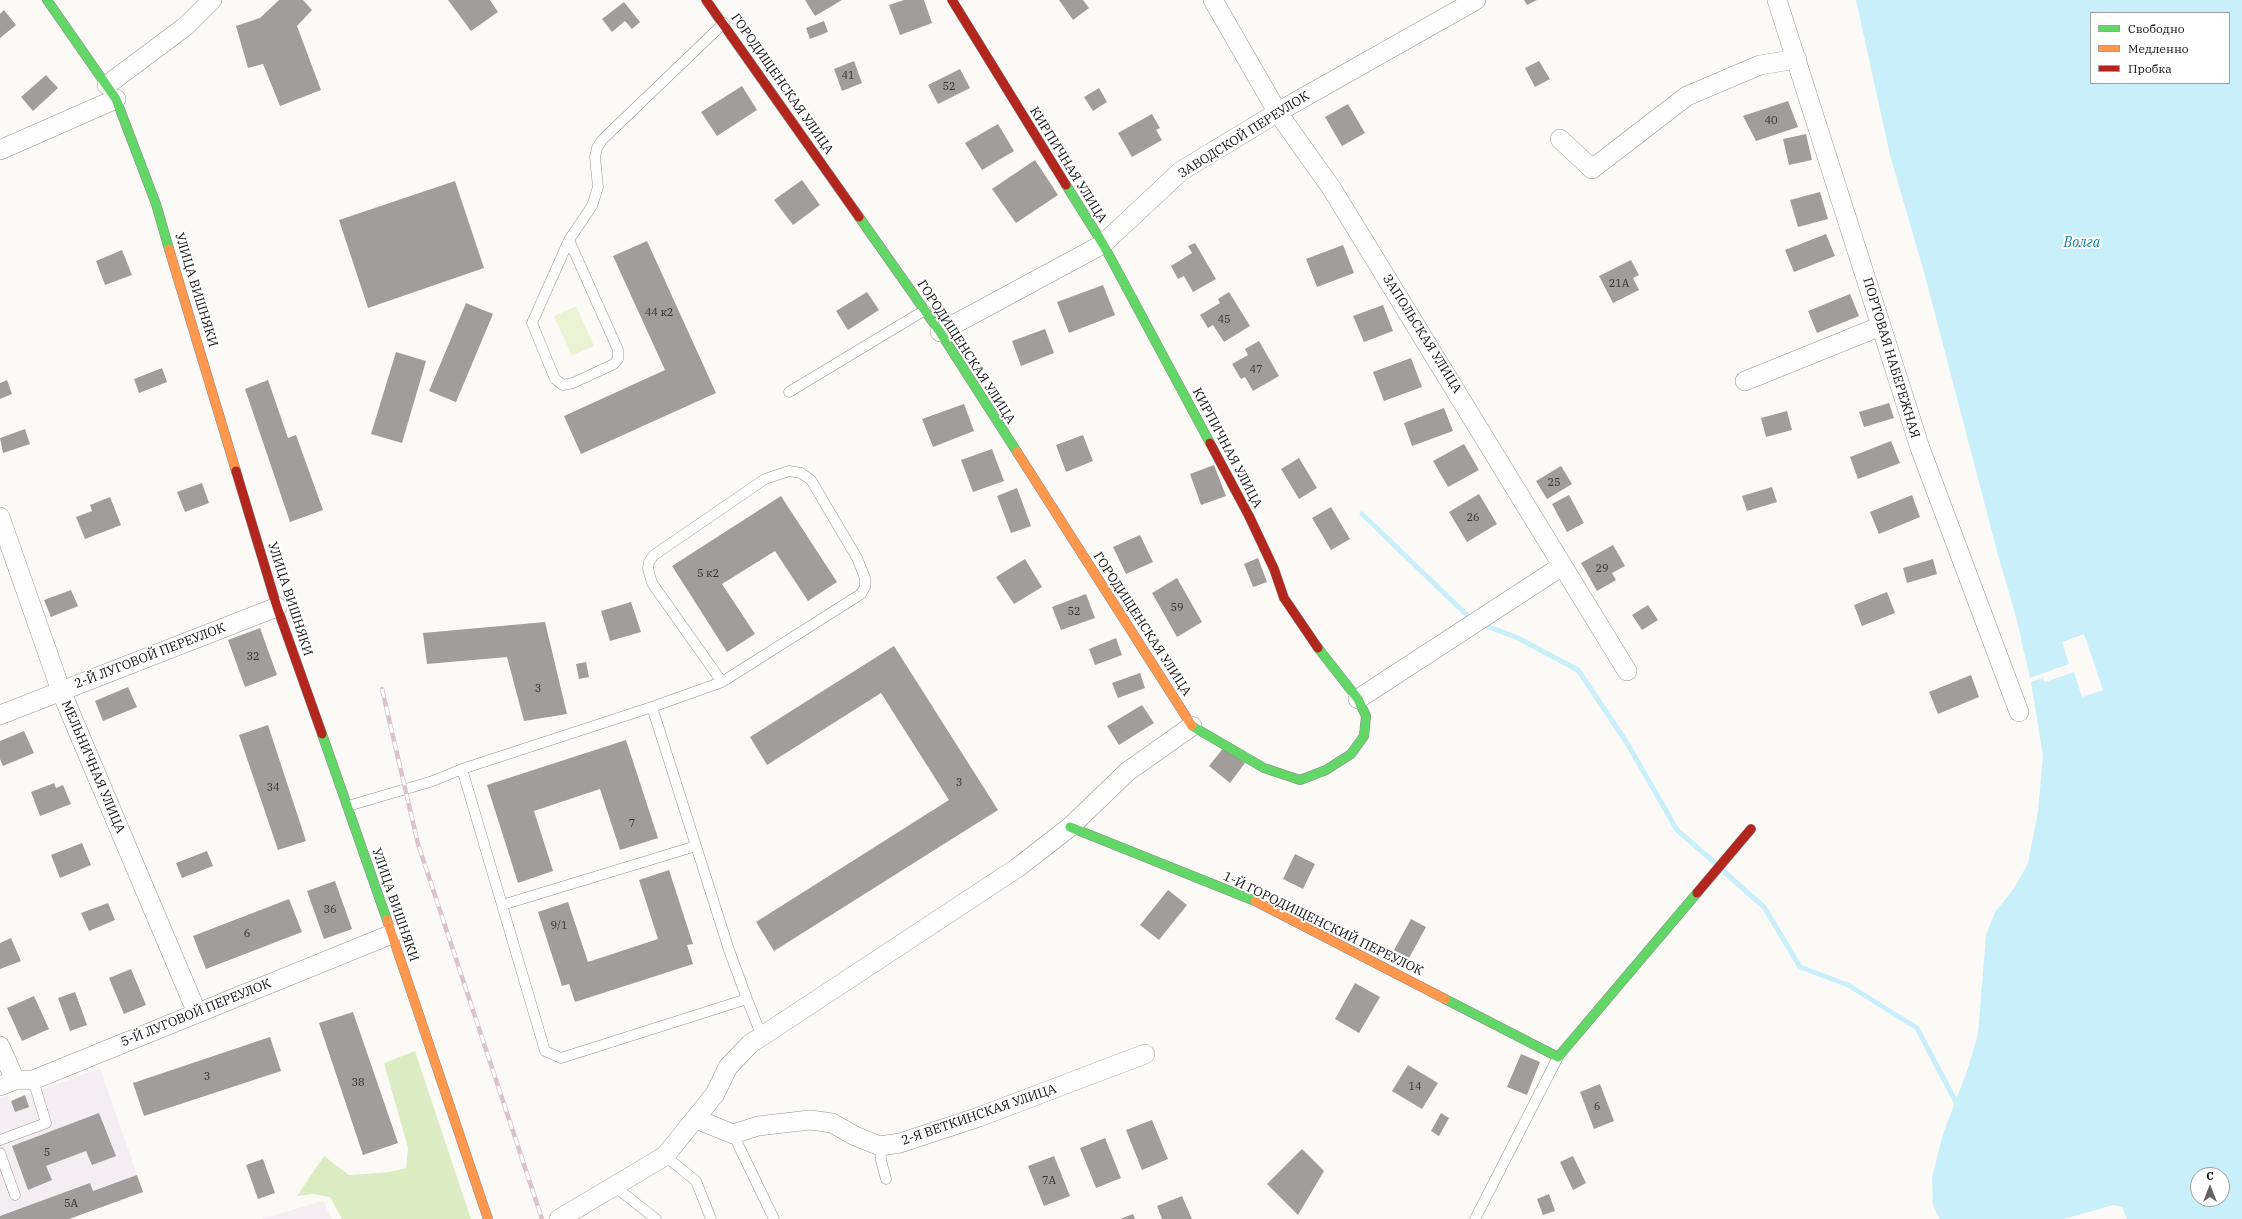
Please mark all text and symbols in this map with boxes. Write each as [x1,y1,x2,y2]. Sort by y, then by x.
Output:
street label: ГОРОДИЩЕНСКАЯ УЛИЦА [727,11,837,157]
legend [2090,12,2230,84]
text: Свободно [2128,21,2185,36]
text: Медленно [2128,41,2189,56]
text: Пробка [2128,61,2172,76]
house number: 41 [841,69,855,83]
house number: 52 [942,80,956,94]
street label: ЗАВОДСКОЙ ПЕРЕУЛОК [1176,88,1312,182]
street label: КИРПИЧНАЯ УЛИЦА [1026,104,1110,226]
house number: 40 [1764,114,1778,128]
street label: УЛИЦА ВИШНЯКИ [171,231,221,349]
water label: Волга [2064,235,2100,251]
street label: ЗАПОЛЬСКАЯ УЛИЦА [1379,272,1465,396]
street label: ПОРТОВАЯ НАБЕРЕЖНАЯ [1859,276,1923,440]
street label: ГОРОДИЩЕНСКАЯ УЛИЦА [914,277,1018,427]
house number: 21А [1609,277,1629,291]
house number: 44 к2 [645,306,673,320]
house number: 45 [1217,313,1231,327]
house number: 47 [1249,363,1263,377]
street label: КИРПИЧНАЯ УЛИЦА [1189,385,1265,511]
house number: 25 [1547,476,1561,490]
house number: 26 [1466,511,1480,525]
street label: УЛИЦА ВИШНЯКИ [264,540,316,658]
street label: ГОРОДИЩЕНСКАЯ УЛИЦА [1090,549,1194,699]
house number: 29 [1595,562,1609,576]
house number: 5 к2 [697,567,719,581]
house number: 59 [1170,601,1184,615]
house number: 52 [1067,605,1081,619]
street label: 2-Й ЛУГОВОЙ ПЕРЕУЛОК [72,620,228,692]
house number: 32 [246,650,260,664]
house number: 3 [535,682,541,696]
street label: МЕЛЬНИЧНАЯ УЛИЦА [58,698,128,836]
house number: 3 [956,776,962,790]
house number: 34 [266,781,280,795]
house number: 7 [629,817,635,831]
street label: УЛИЦА ВИШНЯКИ [368,846,422,964]
street label: 1-Й ГОРОДИЩЕНСКИЙ ПЕРЕУЛОК [1220,869,1426,979]
house number: 36 [323,903,337,917]
house number: 9/1 [550,919,568,933]
house number: 6 [244,927,250,941]
street label: 5-Й ЛУГОВОЙ ПЕРЕУЛОК [119,976,273,1050]
house number: 3 [204,1070,210,1084]
house number: 38 [351,1076,365,1090]
house number: 14 [1408,1080,1422,1094]
street label: 2-Я ВЕТКИНСКАЯ УЛИЦА [899,1081,1059,1149]
house number: 6 [1594,1100,1600,1114]
house number: 5 [44,1146,50,1160]
north arrow [2190,1167,2230,1207]
text: С [2206,1169,2214,1183]
house number: 7А [1042,1174,1056,1188]
house number: 5А [64,1197,78,1211]

